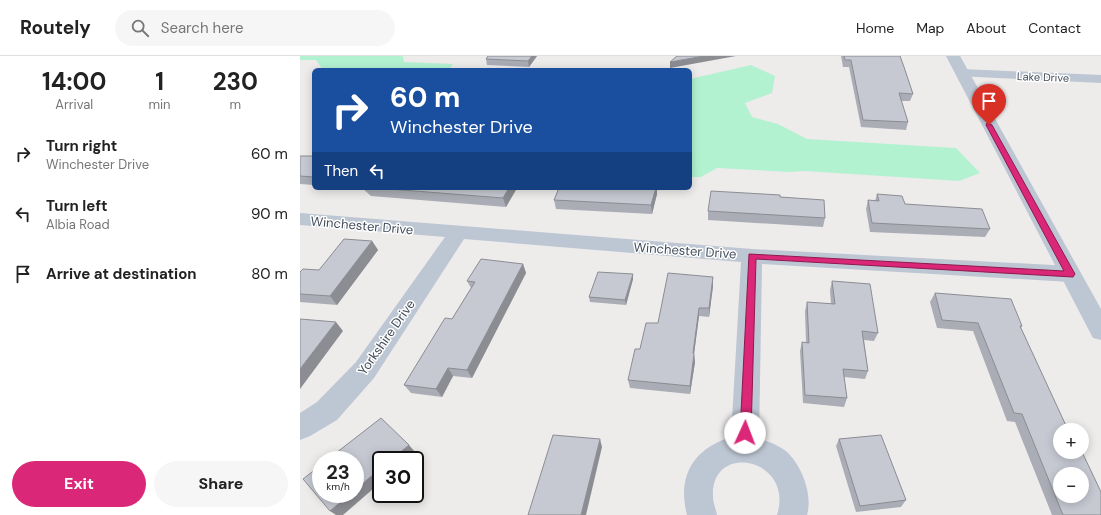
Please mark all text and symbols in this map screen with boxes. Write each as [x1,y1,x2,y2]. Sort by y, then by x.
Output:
search box [115,10,395,46]
text: Routely [20,15,91,40]
icon: search [129,17,151,39]
text: Search here [161,18,243,38]
text: Home [856,19,894,37]
text: Map [916,19,944,37]
text: About [966,19,1006,37]
text: Contact [1028,19,1081,37]
text: 14:00 [42,66,106,97]
text: 1 [155,66,164,97]
text: 230 [213,66,258,97]
street label: Lake Drive [1017,69,1069,85]
text: 60 m [390,79,460,116]
icon: right [324,84,376,136]
pin [972,84,1006,125]
icon: arrive [978,90,1000,112]
text: Arrival [55,96,93,113]
text: min [148,96,171,113]
text: m [230,96,241,113]
text: Winchester Drive [390,115,533,139]
text: Turn right [46,136,117,156]
icon: right [12,143,34,165]
text: 60 m [251,144,288,164]
text: Winchester Drive [46,156,149,173]
icon: left [366,160,388,182]
text: Then [324,161,358,181]
text: Turn left [46,196,107,216]
icon: left [12,203,34,225]
text: 90 m [251,204,288,224]
street label: Winchester Drive [310,213,414,238]
text: Albia Road [46,216,110,233]
street label: Winchester Drive [633,238,737,263]
icon: arrive [12,263,34,285]
text: Arrive at destination [46,264,197,284]
text: 80 m [251,264,288,284]
street label: Yorkshire Drive [354,296,419,378]
position arrow [724,412,766,454]
map controls [1053,423,1089,503]
button: + [1053,423,1089,459]
speed limit sign: 30 [372,451,424,503]
text: 23 [326,459,350,485]
button: Exit [12,461,146,507]
button: Share [154,461,288,507]
button: − [1053,467,1089,503]
text: km/h [326,480,350,493]

